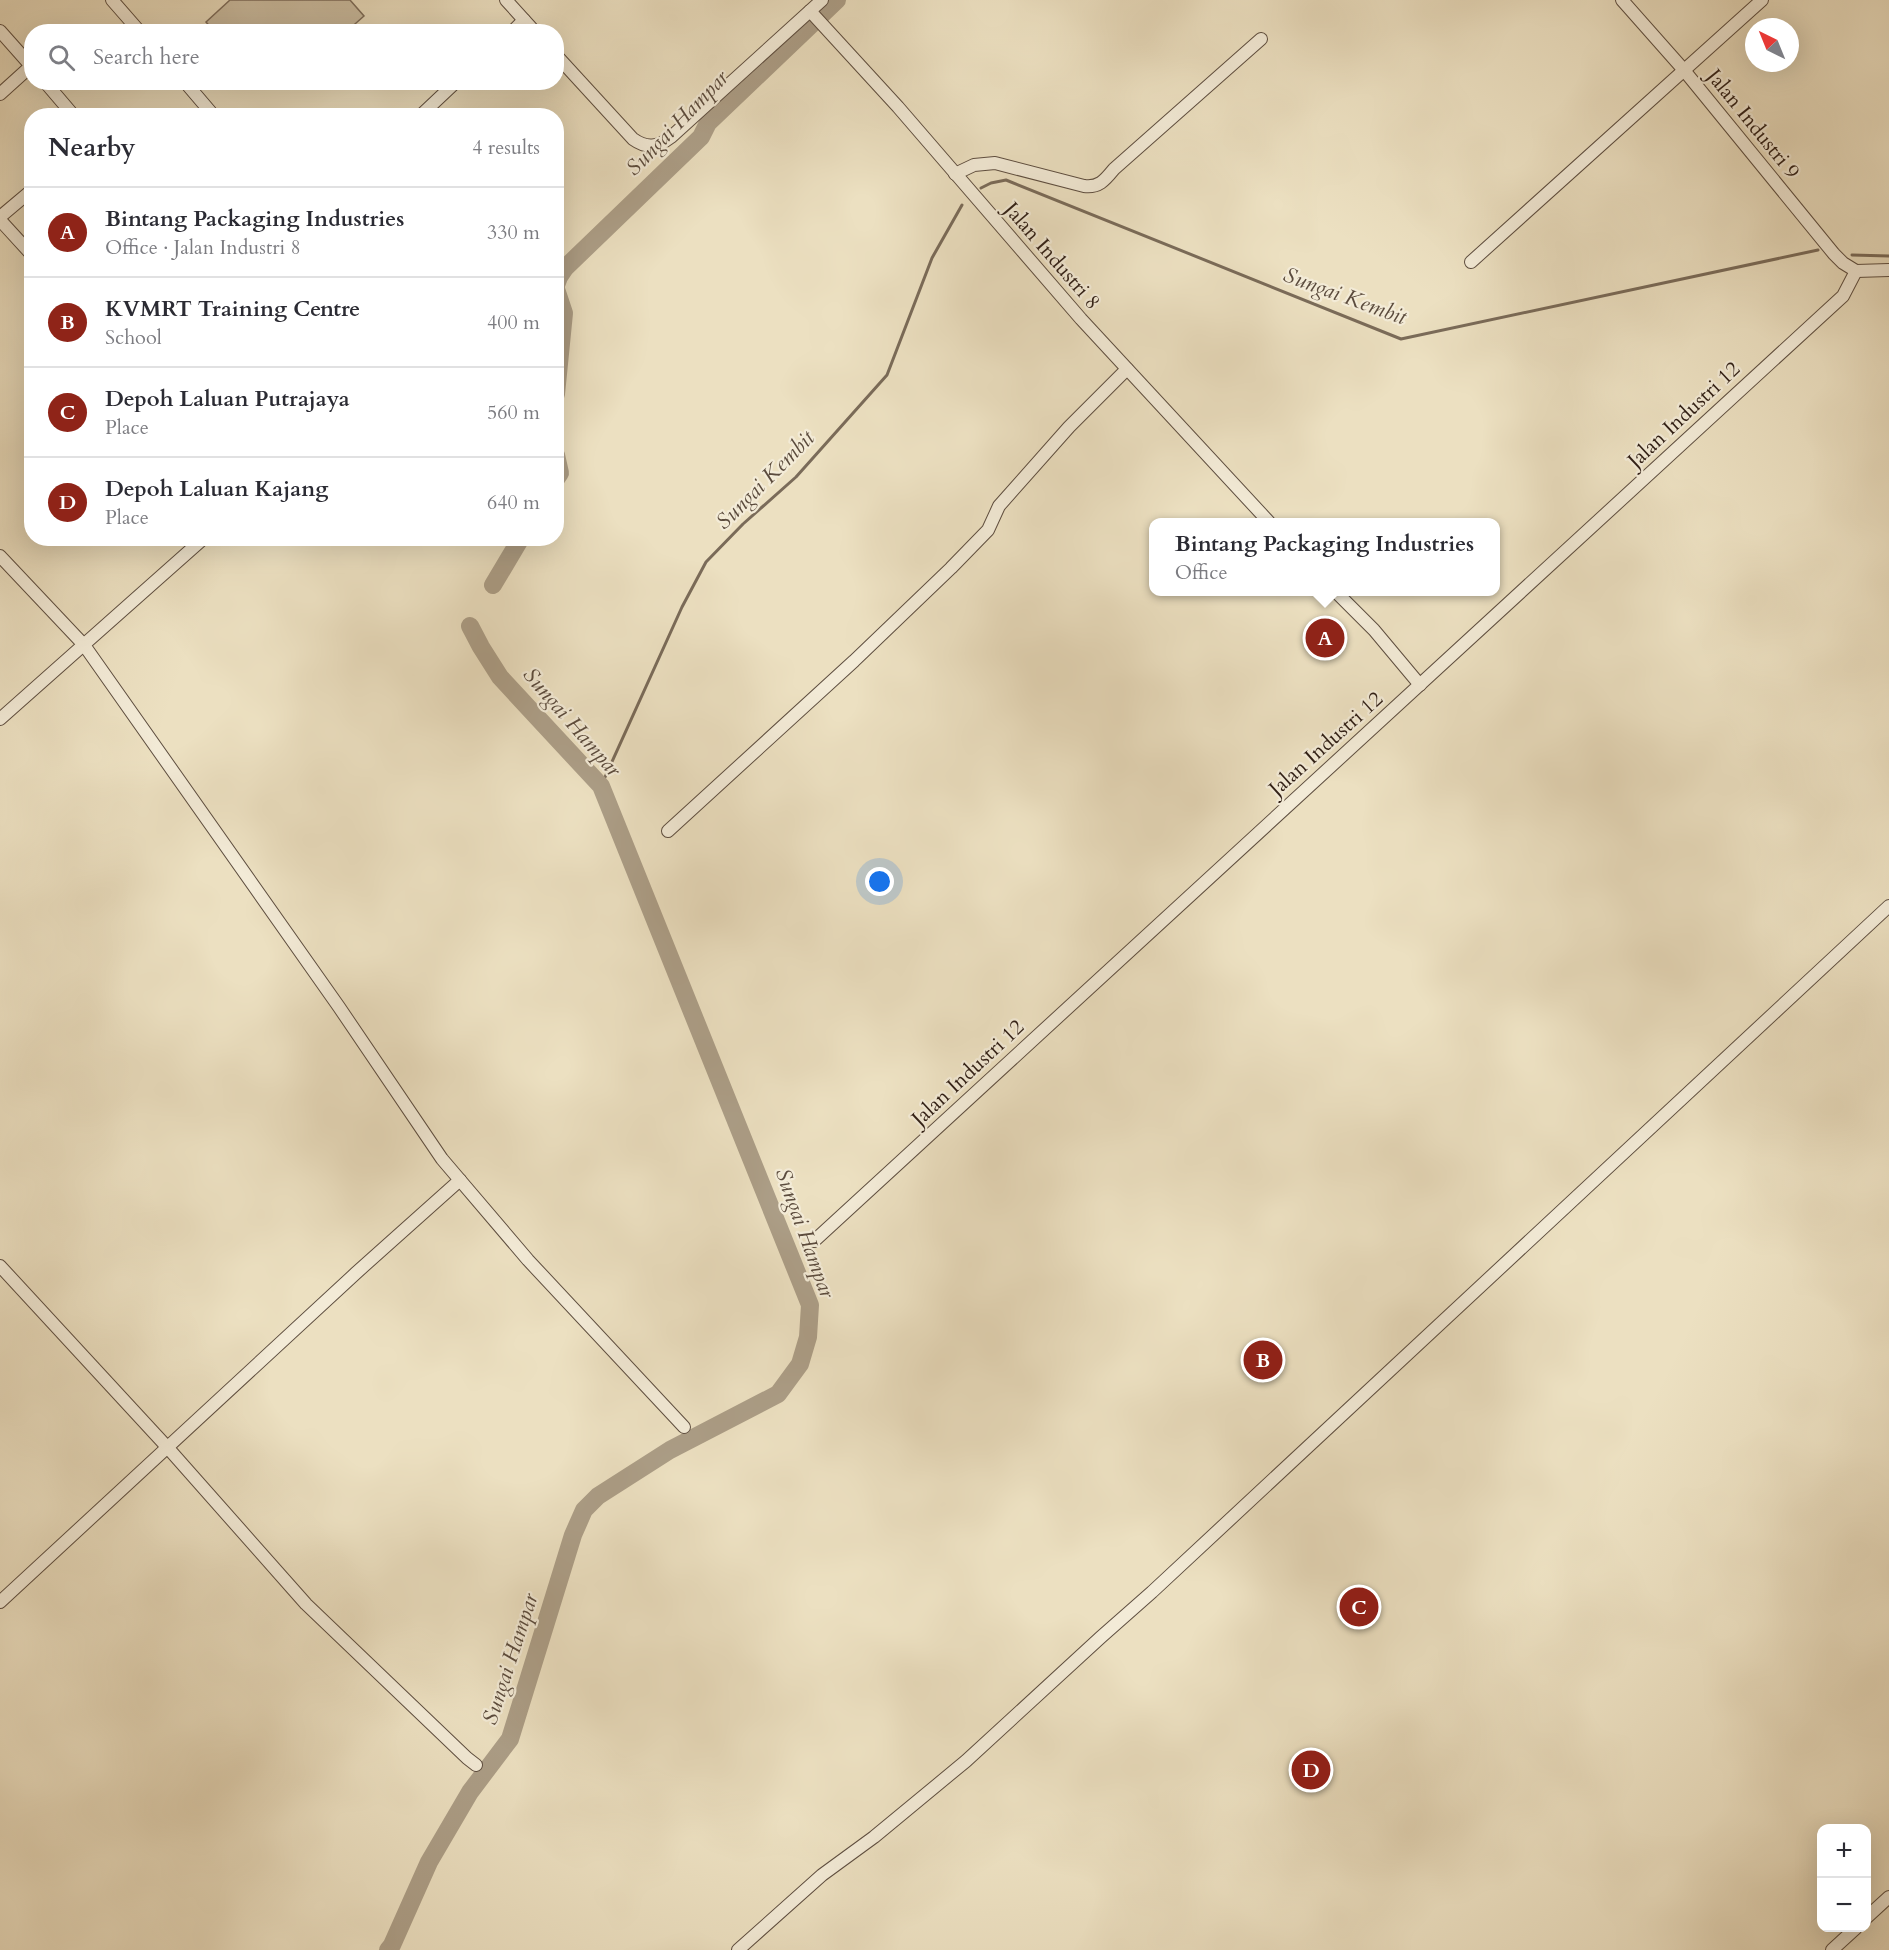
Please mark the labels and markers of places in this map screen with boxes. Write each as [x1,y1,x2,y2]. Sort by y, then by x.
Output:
pin: A [1306,616,1344,660]
pin: B [1244,1338,1282,1382]
pin: C [1340,1584,1378,1630]
pin: D [1292,1748,1330,1792]

